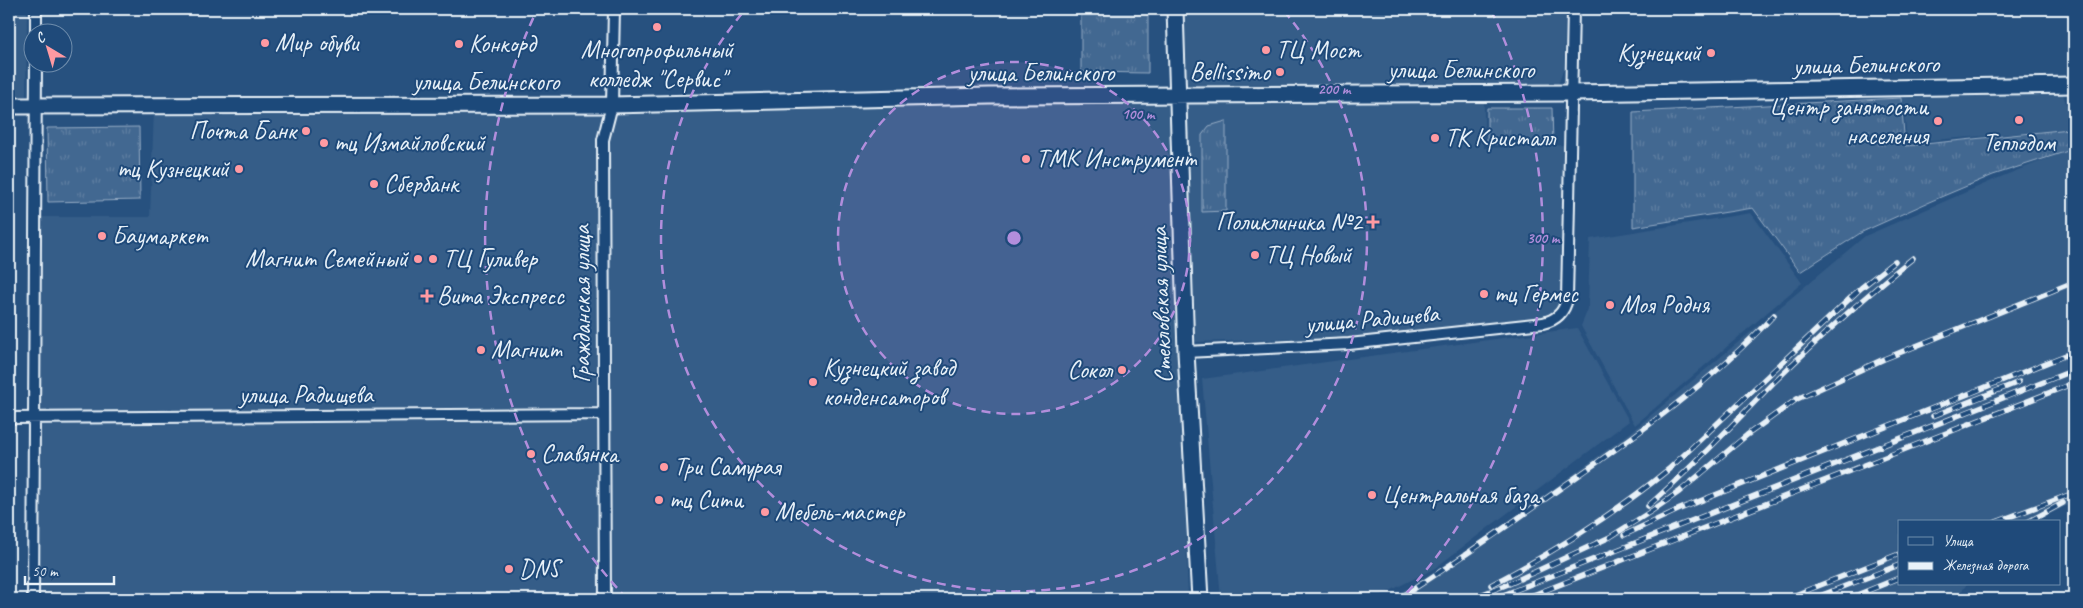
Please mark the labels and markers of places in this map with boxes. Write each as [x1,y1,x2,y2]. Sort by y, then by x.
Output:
marker: Многопрофильный колледж "Сервис" [651,21,663,33]
place label: Мир обуви [275,27,360,59]
place label: Конкорд [469,28,538,60]
place label: Многопрофильный колледж "Сервис" [581,34,735,95]
place label: ТЦ Мост [1276,34,1363,66]
marker: Мир обуви [259,37,271,49]
place label: Кузнецкий [1617,37,1703,70]
marker: Конкорд [453,38,465,50]
marker: ТЦ Мост [1260,44,1272,56]
marker: Кузнецкий [1705,47,1717,59]
place label: Bellissimo [1190,56,1271,88]
marker: Bellissimo [1274,66,1286,78]
place label: Центр занятости населения [1769,91,1930,152]
marker: Теплодом [2013,114,2025,126]
place label: Почта Банк [189,115,299,147]
marker: Центр занятости населения [1932,115,1944,127]
place label: ТК Кристалл [1445,122,1557,154]
marker: Почта Банк [300,125,312,137]
place label: тц Измайловский [334,127,487,159]
place label: Теплодом [1983,127,2056,159]
marker: ТК Кристалл [1429,132,1441,144]
marker: тц Измайловский [318,137,330,149]
place label: ТМК Инструмент [1036,143,1198,175]
place label: тц Кузнецкий [117,153,231,185]
marker: ТМК Инструмент [1020,153,1032,165]
marker: тц Кузнецкий [233,163,245,175]
place label: Сбербанк [384,168,460,200]
marker: Сбербанк [368,178,380,190]
place label: Поликлиника №2 [1216,206,1364,238]
marker: Поликлиника №2 [1366,215,1380,229]
place label: Баумаркет [112,220,209,252]
centre of rings [1005,229,1023,247]
marker: Баумаркет [96,230,108,242]
place label: ТЦ Новый [1265,239,1353,271]
place label: Магнит Семейный [245,243,410,275]
place label: ТЦ Гуливер [443,243,538,275]
marker: ТЦ Новый [1249,249,1261,261]
marker: Магнит Семейный [412,253,424,265]
marker: ТЦ Гуливер [427,253,439,265]
place label: тц Гермес [1494,278,1579,310]
place label: Вита Экспресс [437,280,565,312]
marker: тц Гермес [1478,288,1490,300]
place label: Моя Родня [1620,289,1710,321]
marker: Вита Экспресс [421,290,433,302]
marker: Моя Родня [1604,299,1616,311]
place label: Магнит [491,334,563,366]
marker: Магнит [475,344,487,356]
place label: Кузнецкий завод конденсаторов [823,352,958,413]
place label: Сокол [1067,354,1114,386]
marker: Сокол [1116,364,1128,376]
marker: Кузнецкий завод конденсаторов [807,376,819,388]
place label: Славянка [541,438,620,470]
marker: Славянка [525,448,537,460]
place label: Три Самурая [674,451,783,483]
marker: Три Самурая [658,461,670,473]
place label: Центральная база [1382,479,1541,511]
place label: тц Сити [669,484,745,516]
marker: Центральная база [1366,489,1378,501]
marker: тц Сити [653,494,665,506]
place label: Мебель-мастер [775,496,906,528]
marker: Мебель-мастер [759,506,771,518]
place label: DNS [519,553,564,585]
marker: DNS [503,563,515,575]

